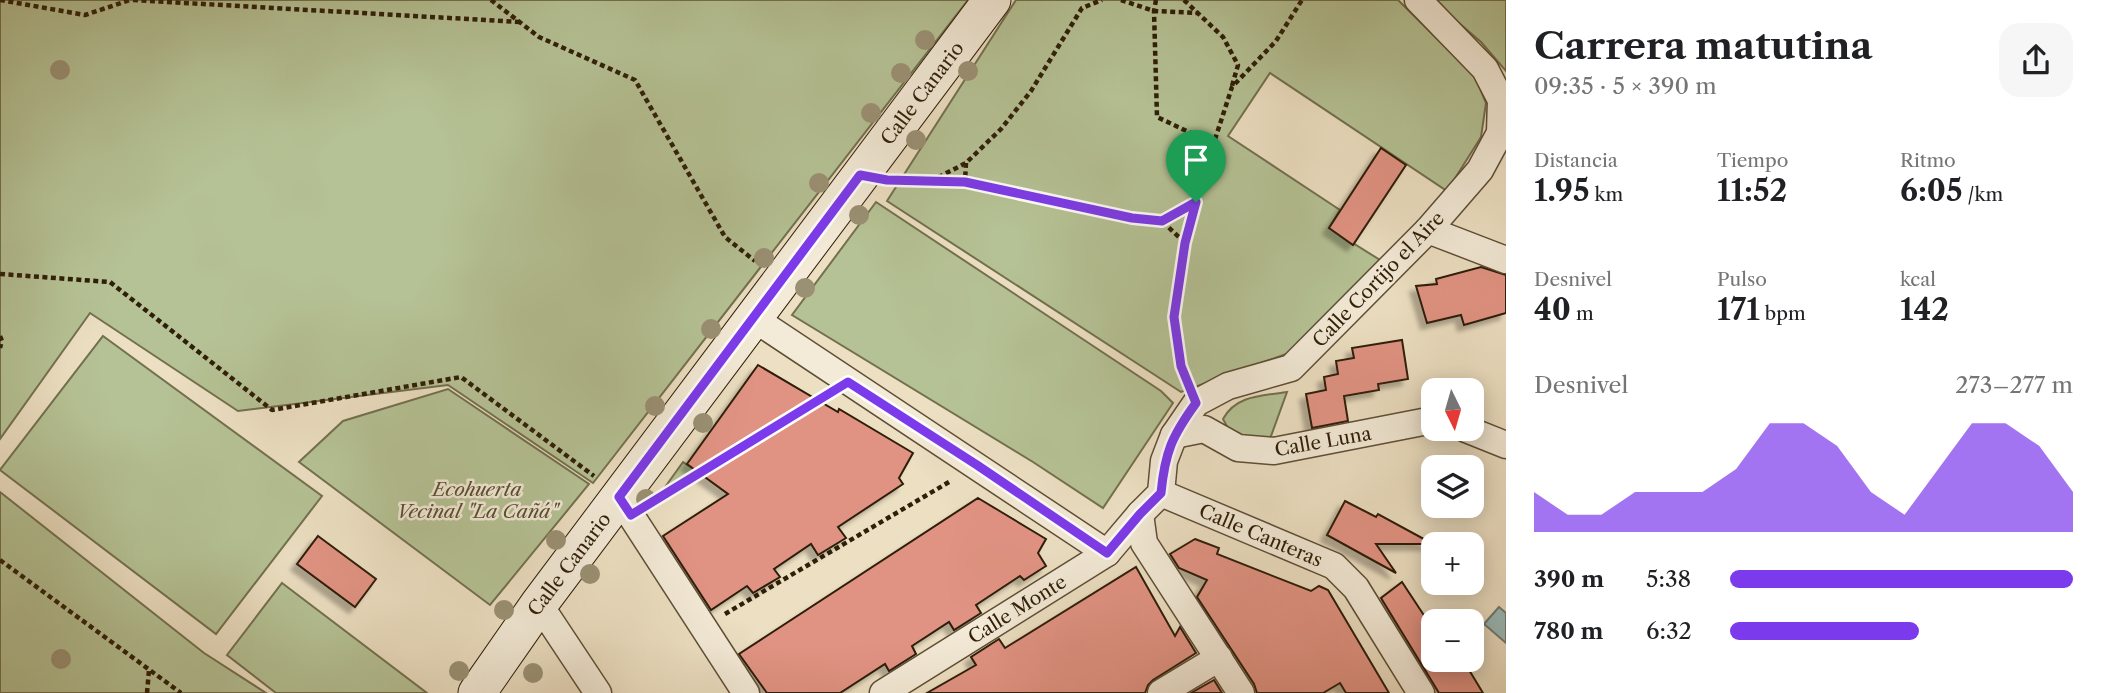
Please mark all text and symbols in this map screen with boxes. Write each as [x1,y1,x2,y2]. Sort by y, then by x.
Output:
text: Carrera matutina [1534,22,1873,69]
button: share [1999,23,2073,97]
street label: Calle Canario [876,37,969,150]
text: 09:35 · 5 × 390 m [1534,72,1717,100]
pin [1166,130,1226,202]
icon: arrive [1177,141,1215,179]
text: Distancia [1534,149,1618,172]
text: Tiempo [1717,149,1788,172]
text: Ritmo [1900,149,1956,172]
text: 1.95 [1534,172,1590,209]
text: 11:52 [1717,172,1787,209]
text: 6:05 [1900,172,1963,209]
text: km [1590,183,1623,206]
text: /km [1963,183,2003,206]
street label: Calle Cortijo el Aire [1308,207,1449,352]
text: Desnivel [1534,268,1612,291]
text: Pulso [1717,268,1767,291]
text: kcal [1900,268,1936,291]
text: 40 [1534,291,1571,328]
text: 171 [1717,291,1760,328]
text: 142 [1900,291,1949,328]
text: m [1571,302,1594,325]
text: bpm [1760,302,1806,325]
text: Desnivel [1534,371,1628,399]
text: 273–277 m [1955,371,2073,399]
north arrow [1421,378,1484,441]
map controls [1421,378,1484,672]
street label: Calle Luna [1273,422,1373,461]
button: layers [1421,455,1484,518]
park label: Ecohuerta Vecinal "La Cañá" [397,478,560,523]
street label: Calle Canteras [1196,499,1326,572]
street label: Calle Canario [523,508,616,621]
button: + [1421,532,1484,595]
text: 390 m [1534,565,1604,593]
text: 5:38 [1646,565,1691,593]
street label: Calle Monte [964,570,1071,649]
button: − [1421,609,1484,672]
text: 780 m [1534,617,1604,645]
text: 6:32 [1646,617,1692,645]

